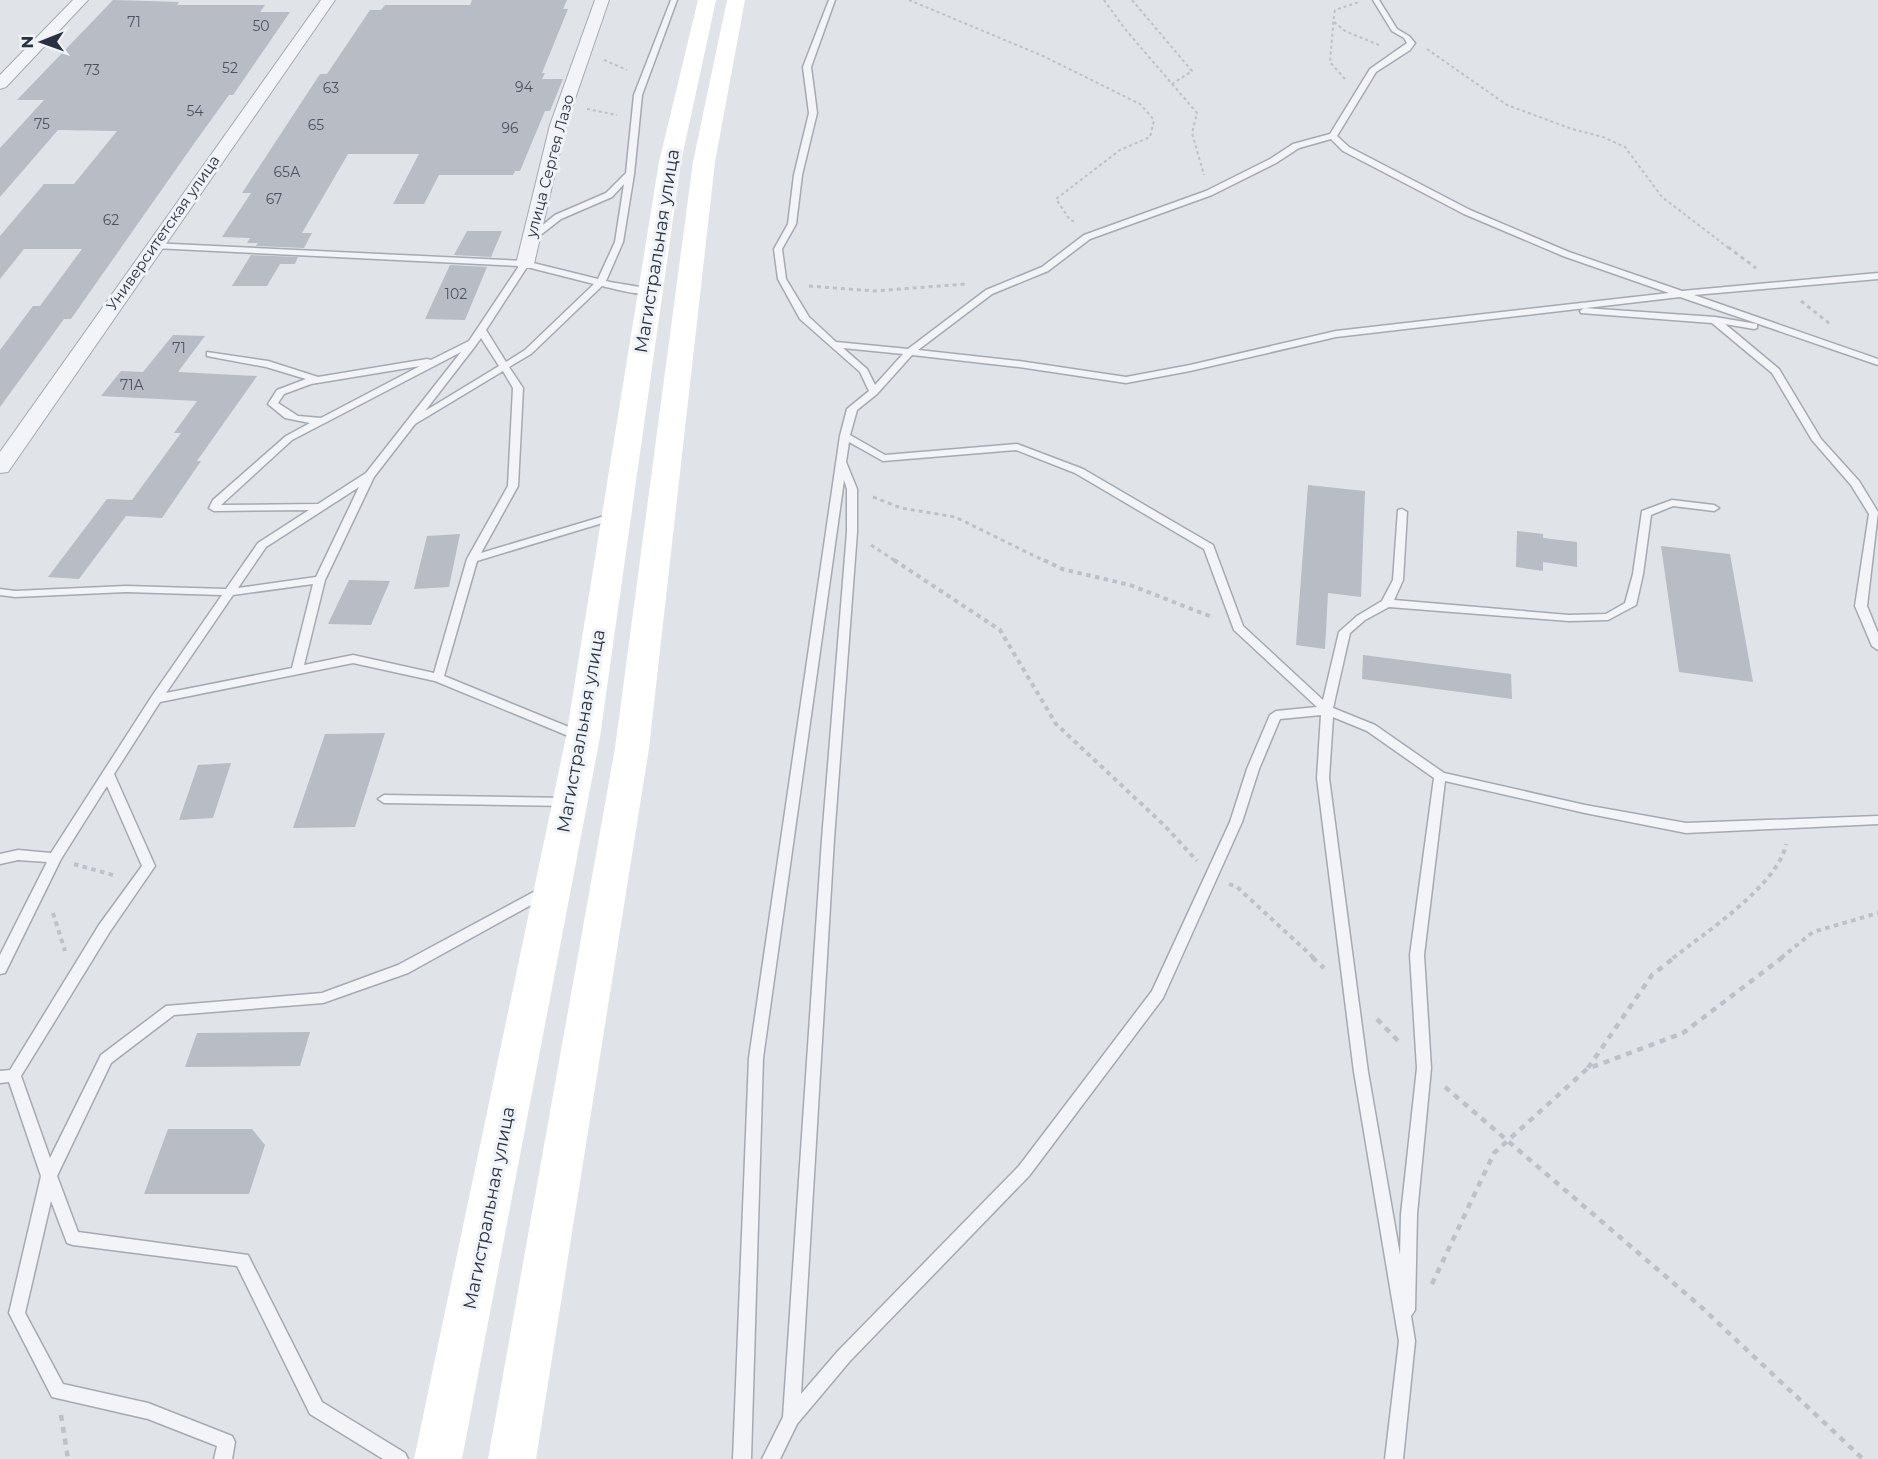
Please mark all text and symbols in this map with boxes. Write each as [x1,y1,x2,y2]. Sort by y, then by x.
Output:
north arrow [12,12,72,72]
house number: 71 [127,13,141,31]
house number: 50 [252,17,270,35]
text: N [18,36,37,49]
house number: 52 [222,59,238,77]
house number: 73 [84,61,100,79]
house number: 94 [515,78,534,96]
house number: 63 [323,79,339,97]
street label: улица Сергея Лазо [521,92,578,241]
house number: 54 [186,102,204,120]
house number: 75 [34,115,50,133]
house number: 65 [308,116,324,134]
house number: 96 [501,119,519,137]
street label: Магистральная улица [630,148,684,354]
street label: Университетская улица [102,151,224,314]
house number: 65А [274,163,301,181]
house number: 67 [266,190,282,208]
house number: 62 [103,211,119,229]
house number: 102 [445,285,467,303]
house number: 71 [172,339,186,357]
house number: 71А [120,376,145,394]
street label: Магистральная улица [552,628,610,834]
street label: Магистральная улица [459,1105,519,1311]

